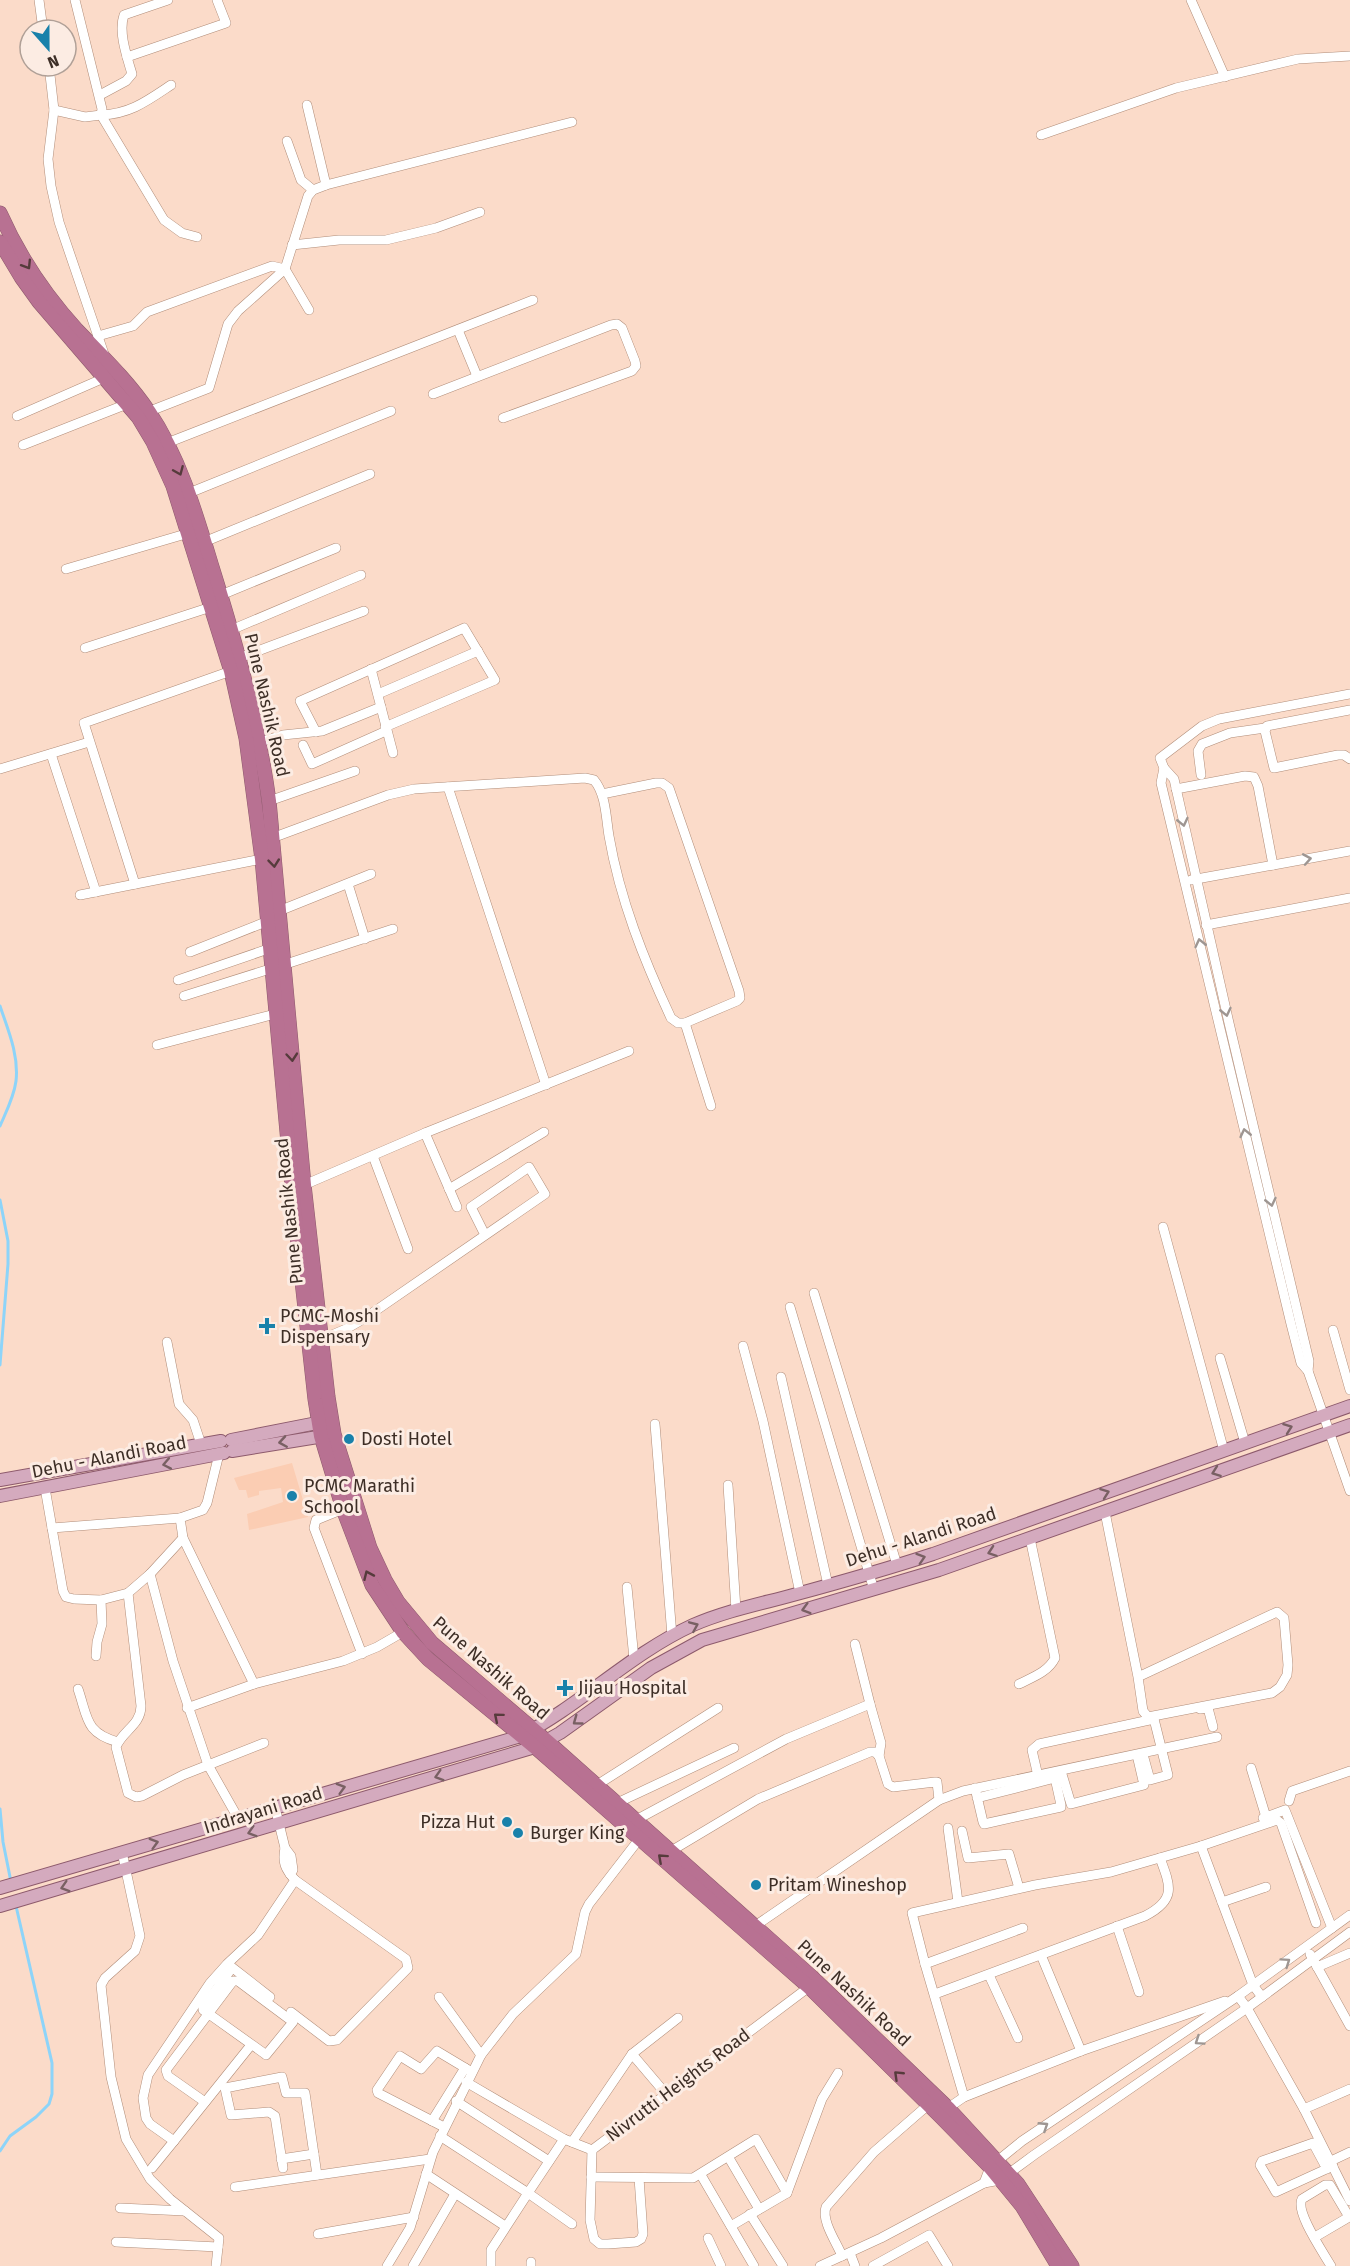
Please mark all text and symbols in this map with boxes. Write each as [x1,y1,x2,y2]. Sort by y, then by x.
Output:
north arrow [18,18,78,78]
text: N [45,51,62,72]
one-way arrow [19,259,31,269]
one-way arrow [172,464,184,475]
street label: Pune Nashik Road [240,631,294,779]
one-way arrow [1176,817,1189,827]
one-way arrow [1303,853,1312,865]
one-way arrow [267,858,280,867]
one-way arrow [1195,938,1208,948]
one-way arrow [1219,1007,1232,1017]
one-way arrow [285,1052,298,1061]
one-way arrow [1239,1128,1252,1138]
street label: Pune Nashik Road [270,1137,308,1285]
one-way arrow [1264,1197,1277,1207]
place label: PCMC-Moshi Dispensary [280,1305,379,1348]
marker: PCMC-Moshi Dispensary [258,1317,276,1335]
one-way arrow [1282,1422,1293,1435]
place label: Dosti Hotel [361,1428,452,1450]
street label: Dehu - Alandi Road [30,1431,188,1483]
marker: Dosti Hotel [342,1432,356,1446]
one-way arrow [278,1436,287,1448]
one-way arrow [162,1457,172,1470]
one-way arrow [1211,1465,1222,1478]
place label: PCMC Marathi School [304,1475,415,1518]
one-way arrow [1099,1488,1110,1501]
marker: PCMC Marathi School [285,1489,299,1503]
street label: Dehu - Alandi Road [843,1502,999,1572]
one-way arrow [988,1544,998,1557]
one-way arrow [915,1553,926,1565]
one-way arrow [363,1570,375,1581]
one-way arrow [801,1602,812,1614]
street label: Pune Nashik Road [428,1611,554,1725]
one-way arrow [687,1621,698,1633]
place label: Jijau Hospital [578,1677,687,1699]
marker: Jijau Hospital [556,1679,574,1697]
one-way arrow [494,1713,505,1724]
one-way arrow [573,1714,584,1725]
one-way arrow [434,1769,445,1781]
street label: Indrayani Road [201,1782,325,1838]
one-way arrow [335,1783,346,1795]
place label: Pizza Hut [420,1811,495,1833]
marker: Pizza Hut [500,1815,514,1829]
place label: Burger King [530,1822,625,1844]
one-way arrow [247,1825,258,1837]
marker: Burger King [511,1826,525,1840]
one-way arrow [148,1838,159,1850]
one-way arrow [658,1854,669,1865]
place label: Pritam Wineshop [768,1874,907,1896]
marker: Pritam Wineshop [749,1878,763,1892]
one-way arrow [60,1880,71,1893]
street label: Pune Nashik Road [793,1935,915,2051]
one-way arrow [1279,1958,1290,1969]
street label: Nivrutti Heights Road [602,2024,754,2146]
one-way arrow [1195,2034,1206,2045]
one-way arrow [894,2072,905,2083]
one-way arrow [1037,2122,1048,2133]

